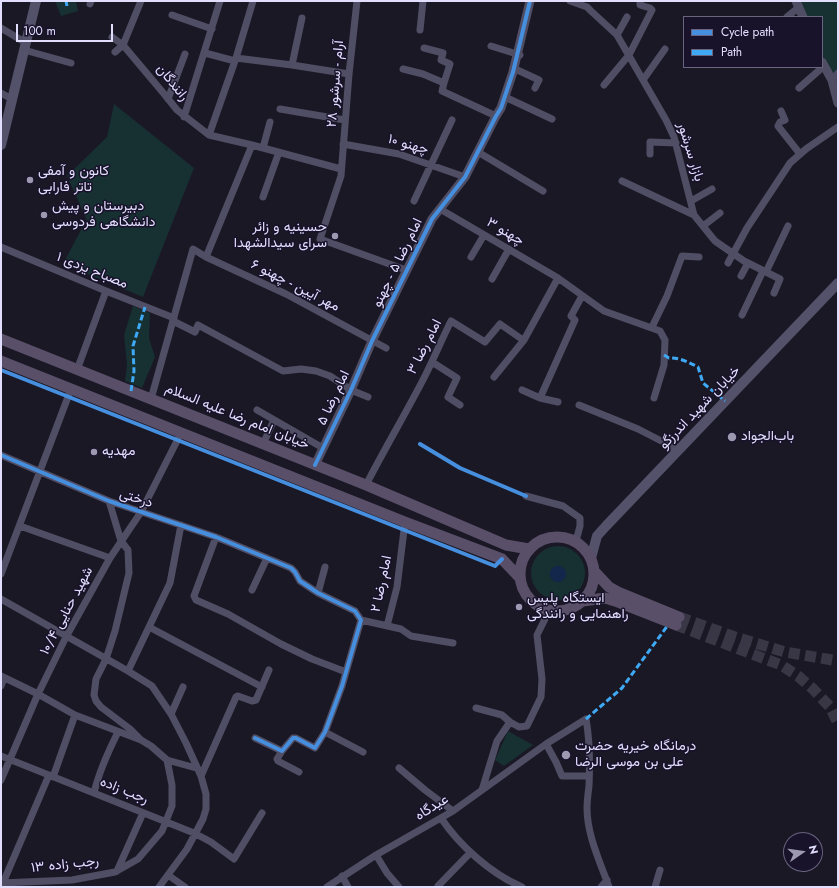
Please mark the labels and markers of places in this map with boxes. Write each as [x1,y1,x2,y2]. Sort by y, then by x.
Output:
place label: کانون و آمفی تاتر فارابی [38,164,109,196]
marker: کانون و آمفی تاتر فارابی [25,175,35,185]
place label: دبیرستان و پیش دانشگاهی فردوسی [52,199,155,232]
marker: دبیرستان و پیش دانشگاهی فردوسی [39,210,49,220]
place label: حسینیه و زائر سرای سیدالشهدا [234,220,327,252]
marker: حسینیه و زائر سرای سیدالشهدا [330,231,340,241]
place label: باب‌الجواد [741,429,794,445]
marker: باب‌الجواد [726,431,738,443]
place label: مهدیه [102,444,136,460]
marker: مهدیه [89,447,99,457]
place label: ایستگاه پلیس راهنمایی و رانندگی [527,591,629,624]
marker: ایستگاه پلیس راهنمایی و رانندگی [514,602,524,612]
place label: درمانگاه خیریه حضرت علی بن موسی الرضا [575,739,696,772]
marker: درمانگاه خیریه حضرت علی بن موسی الرضا [560,749,572,761]

